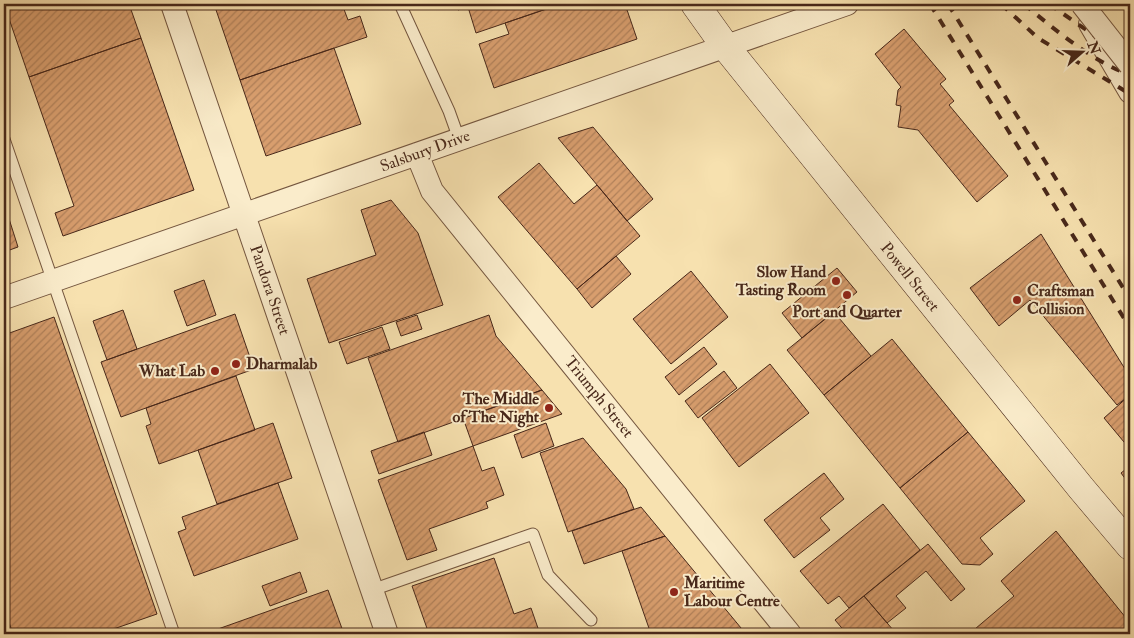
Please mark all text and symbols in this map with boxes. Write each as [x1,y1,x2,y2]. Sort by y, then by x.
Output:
north arrow [1056,28,1106,78]
text: N [1083,38,1104,57]
street label: Salsbury Drive [377,125,473,176]
street label: Powell Street [876,238,944,316]
street label: Pandora Street [245,242,295,338]
place label: Slow Hand Tasting Room [735,262,827,301]
marker: Slow Hand Tasting Room [830,275,842,287]
place label: Craftsman Collision [1027,281,1095,319]
marker: Port and Quarter [841,289,853,301]
marker: Craftsman Collision [1011,294,1023,306]
place label: Port and Quarter [792,302,903,322]
street label: Triumph Street [559,352,638,442]
place label: Dharmalab [246,354,318,374]
marker: Dharmalab [230,358,242,370]
place label: What Lab [138,361,205,381]
marker: What Lab [209,365,221,377]
place label: The Middle of The Night [453,389,540,428]
marker: The Middle of The Night [543,402,555,414]
place label: Maritime Labour Centre [683,573,780,611]
marker: Maritime Labour Centre [668,586,680,598]

